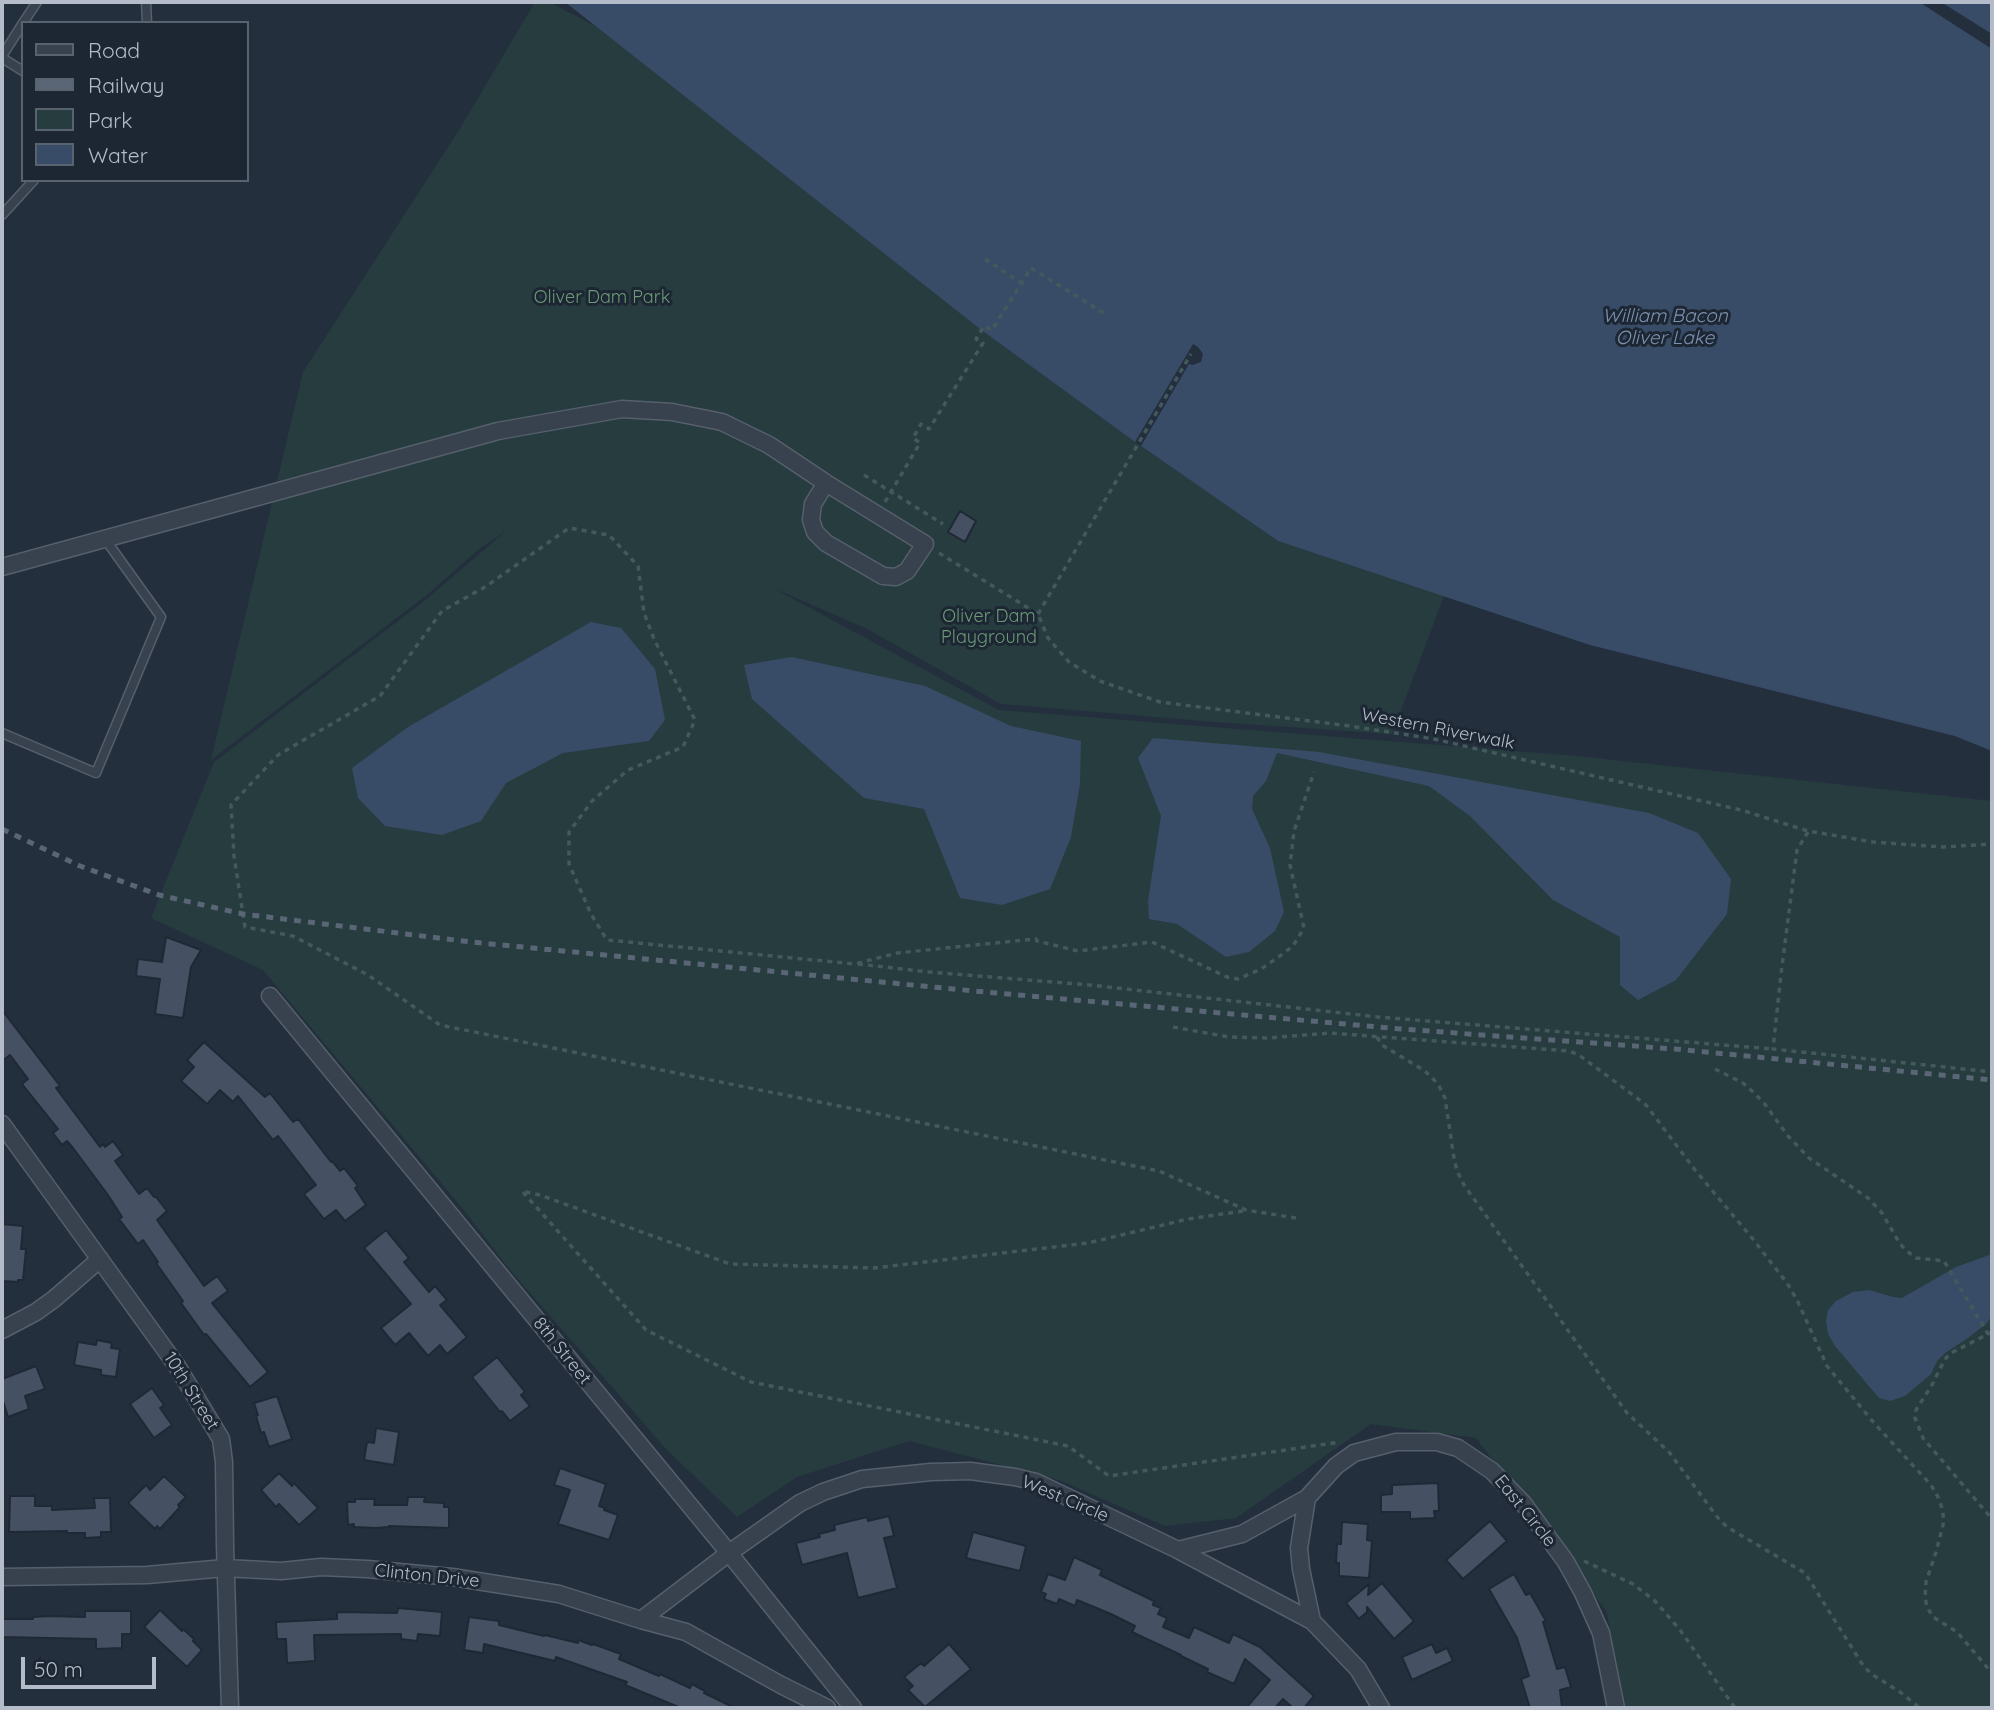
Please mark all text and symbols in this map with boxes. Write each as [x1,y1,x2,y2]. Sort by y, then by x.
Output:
legend [21,21,248,182]
text: Road [88,37,140,63]
text: Railway [88,72,164,98]
text: Park [88,107,132,133]
text: Water [88,142,148,168]
park label: Oliver Dam Park [534,287,670,309]
water label: William Bacon Oliver Lake [1602,305,1728,349]
park label: Oliver Dam Playground [941,606,1037,648]
street label: Western Riverwalk [1359,704,1517,754]
street label: 8th Street [528,1313,596,1389]
street label: 10th Street [159,1348,223,1434]
street label: West Circle [1018,1471,1112,1527]
street label: East Circle [1489,1471,1561,1551]
street label: Clinton Drive [373,1560,481,1592]
scale bar [24,1644,159,1688]
text: 50 m [34,1656,83,1682]

